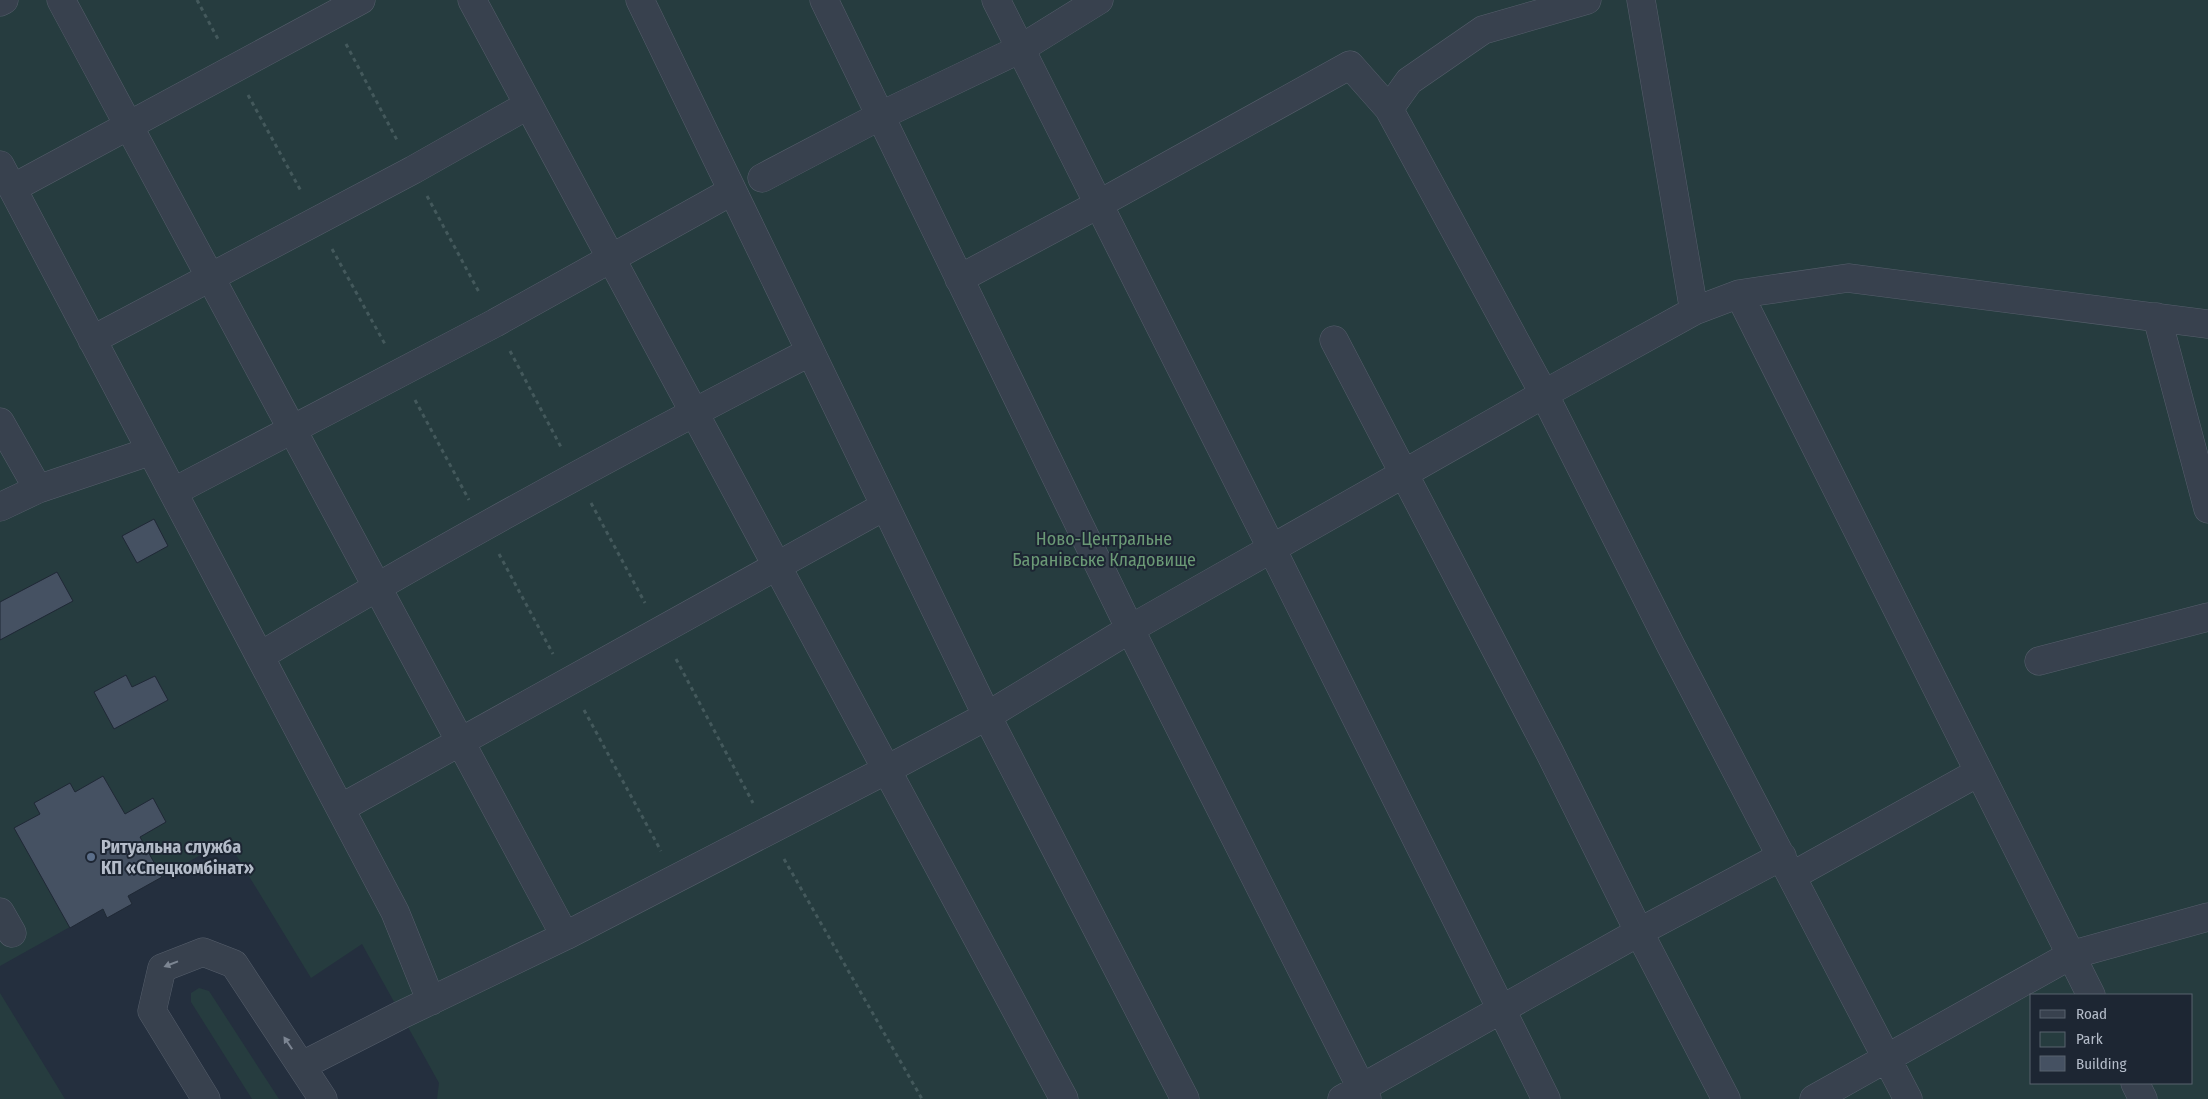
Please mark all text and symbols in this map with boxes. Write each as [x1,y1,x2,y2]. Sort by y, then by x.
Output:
park label: Ново-Центральне Баранівське Кладовище [1012,528,1196,571]
place label: Ритуальна служба КП «Спецкомбінат» [101,836,254,879]
marker: Ритуальна служба КП «Спецкомбінат» [85,851,97,863]
one-way arrow [164,961,179,968]
legend [2030,994,2193,1084]
text: Road [2076,1005,2107,1023]
text: Park [2076,1030,2103,1048]
one-way arrow [283,1036,293,1050]
text: Building [2076,1055,2127,1073]

